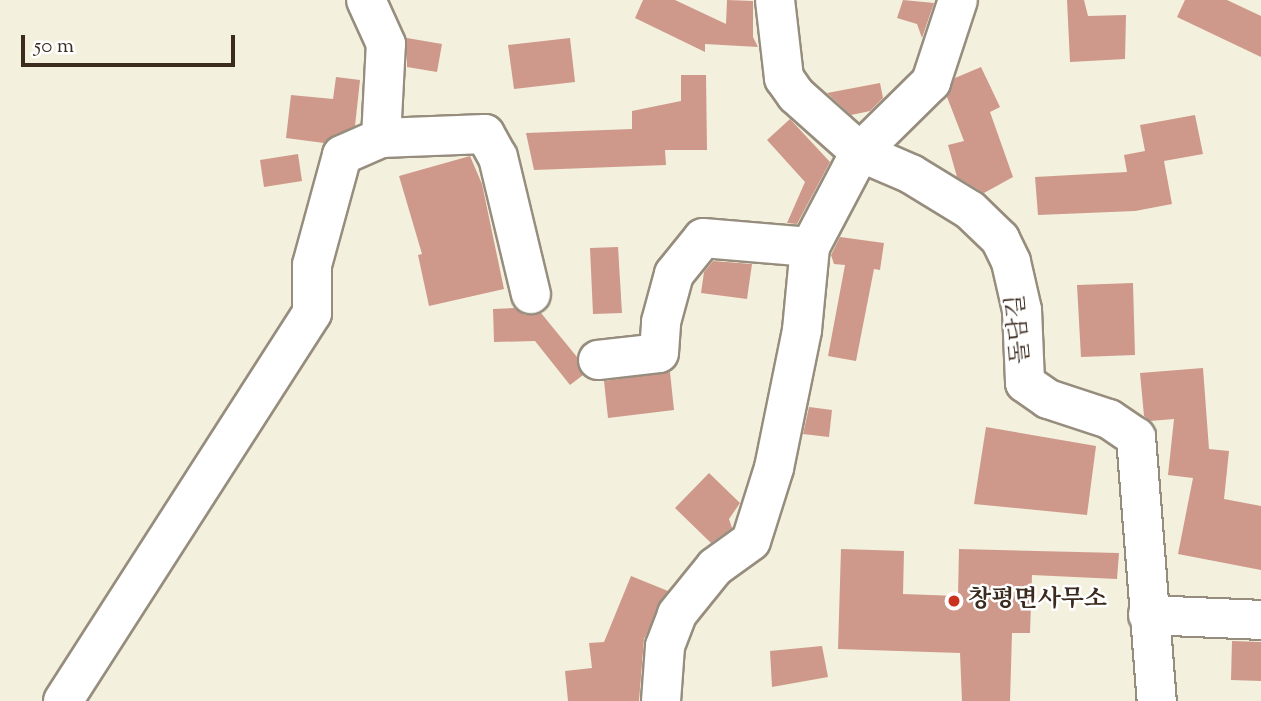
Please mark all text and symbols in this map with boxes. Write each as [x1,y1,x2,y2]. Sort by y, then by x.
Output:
scale bar [24,21,238,65]
text: 50 m [34,32,74,62]
street label: 돌담길 [1003,293,1037,365]
place label: 창평면사무소 [968,587,1107,615]
marker: 창평면사무소 [946,593,962,609]

